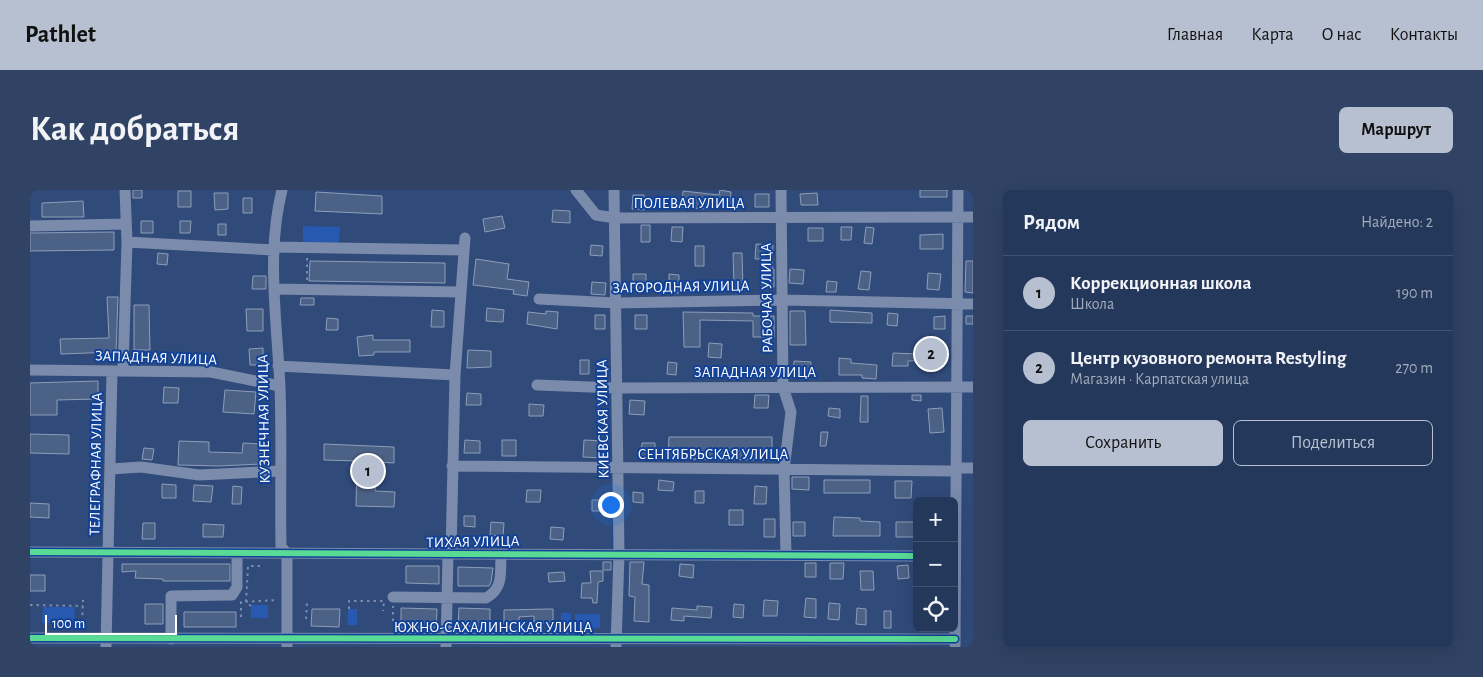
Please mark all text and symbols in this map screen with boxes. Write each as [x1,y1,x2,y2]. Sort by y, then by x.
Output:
text: Pathlet [25,23,96,47]
text: Главная [1167,26,1223,44]
text: Карта [1251,26,1293,44]
text: О нас [1321,26,1362,44]
text: Контакты [1390,26,1458,44]
button: Маршрут [1339,107,1453,153]
text: Как добраться [30,112,239,147]
street label: ПОЛЕВАЯ УЛИЦА [633,196,745,211]
text: Рядом [1023,212,1080,233]
text: Найдено: 2 [1361,214,1433,230]
street label: РАБОЧАЯ УЛИЦА [759,243,775,353]
text: Коррекционная школа [1070,274,1251,293]
street label: ЗАГОРОДНАЯ УЛИЦА [612,278,750,296]
text: 1 [1036,285,1042,301]
text: 190 m [1396,285,1433,301]
text: Школа [1070,296,1114,312]
pin: 2 [915,335,947,373]
street label: ЗАПАДНАЯ УЛИЦА [95,348,217,368]
text: Центр кузовного ремонта Restyling [1070,349,1346,368]
street label: КУЗНЕЧНАЯ УЛИЦА [255,354,273,484]
street label: КИЕВСКАЯ УЛИЦА [594,359,612,479]
text: 2 [1035,360,1043,376]
text: 270 m [1395,360,1433,376]
street label: ЗАПАДНАЯ УЛИЦА [694,365,816,380]
text: Магазин · Карпатская улица [1070,371,1249,387]
street label: ТЕЛЕГРАФНАЯ УЛИЦА [87,392,105,536]
button: Сохранить [1023,420,1223,466]
button: Поделиться [1233,420,1433,466]
street label: СЕНТЯБРЬСКАЯ УЛИЦА [638,447,788,462]
pin: 1 [352,452,384,490]
your location [598,492,624,518]
map controls [913,497,958,632]
button: + [913,497,958,542]
street label: ТИХАЯ УЛИЦА [426,534,520,550]
button: − [913,542,958,587]
button: locate [913,587,958,632]
scale bar [45,612,178,635]
text: 100 m [52,617,85,631]
street label: ЮЖНО-САХАЛИНСКАЯ УЛИЦА [394,620,592,635]

